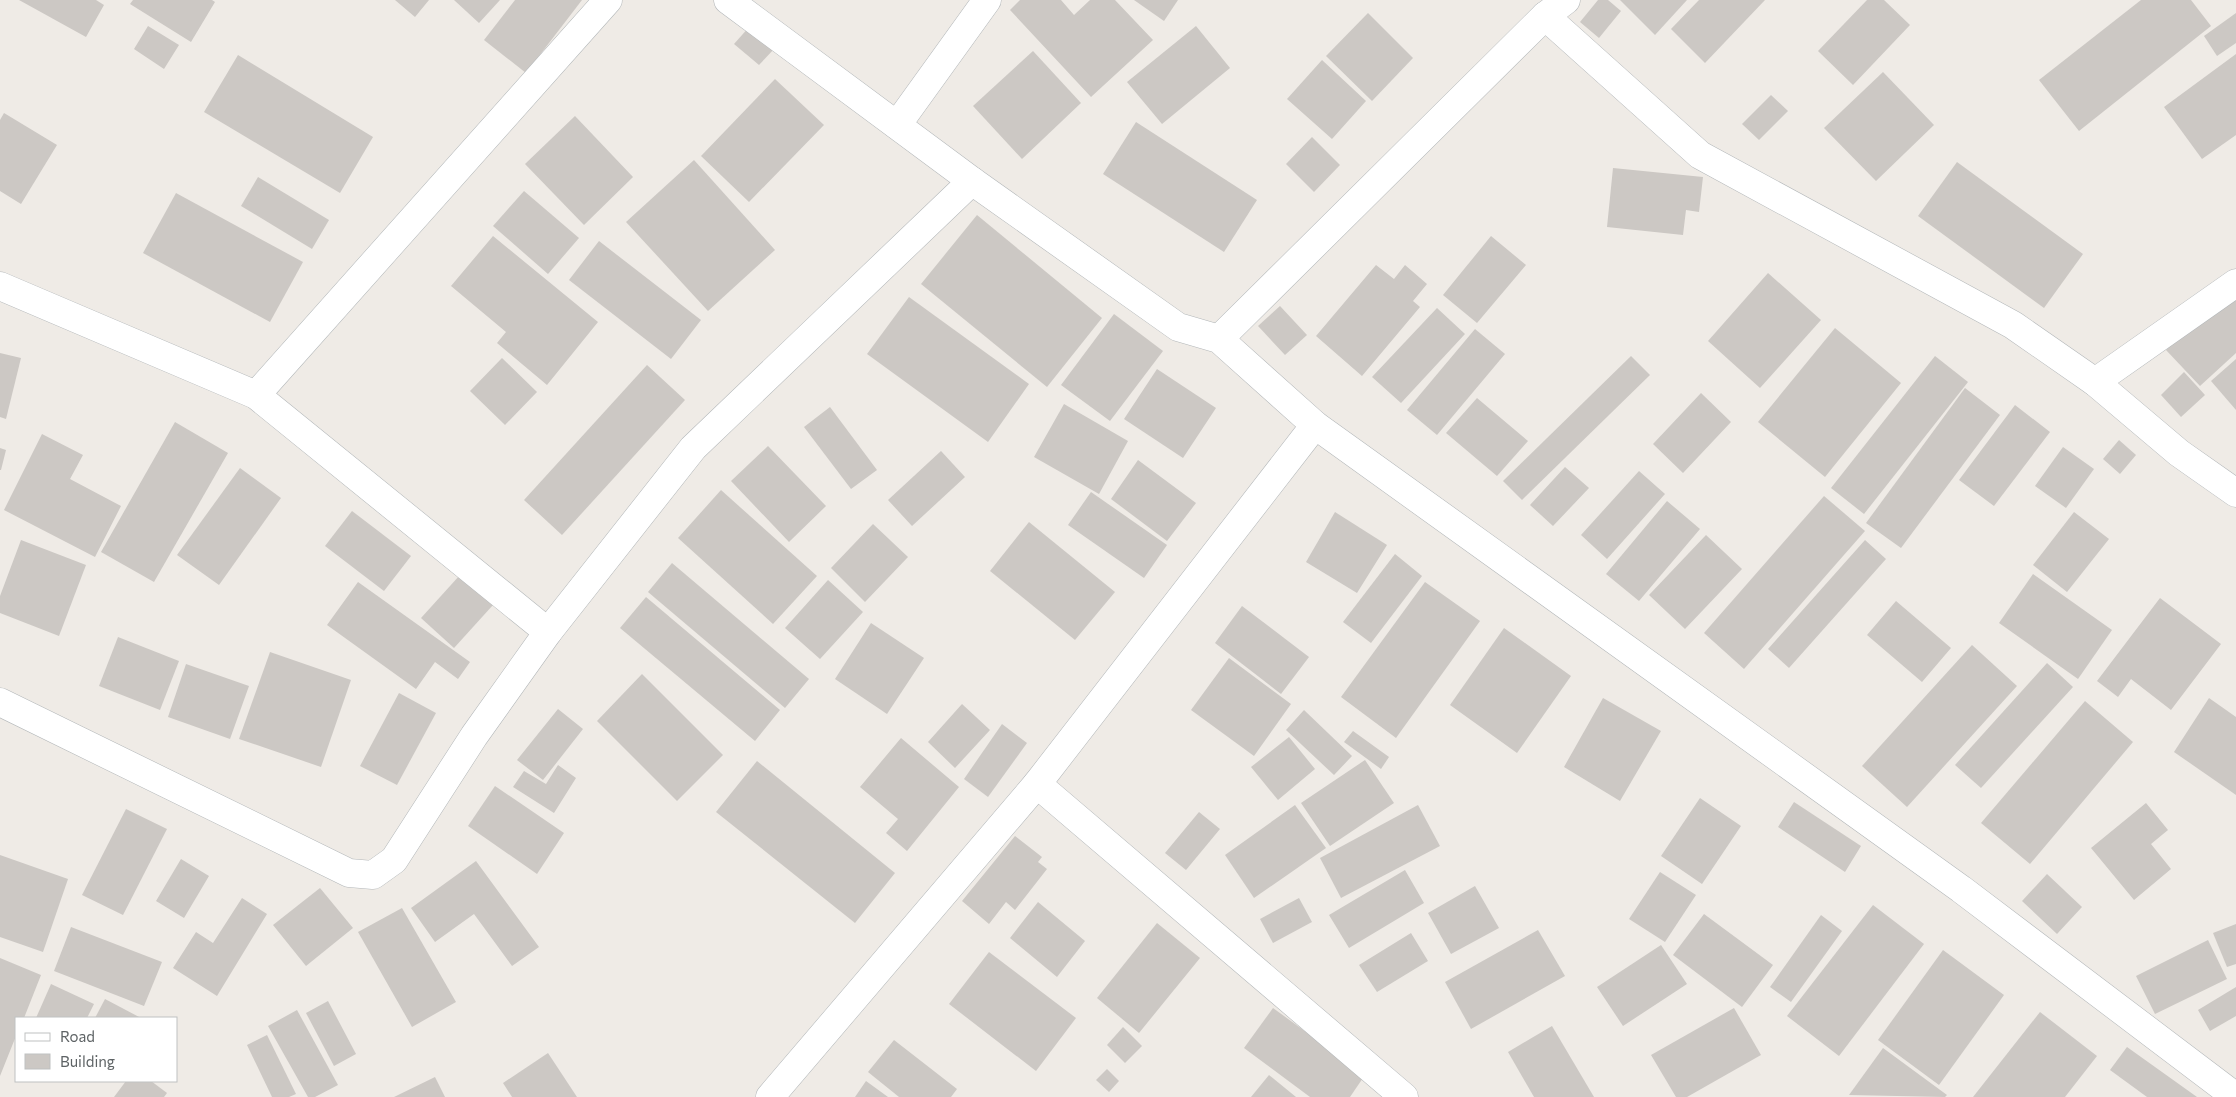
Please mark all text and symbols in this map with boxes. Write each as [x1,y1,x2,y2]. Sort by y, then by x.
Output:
legend [15,1017,178,1082]
text: Road [60,1027,95,1045]
text: Building [60,1052,115,1070]

